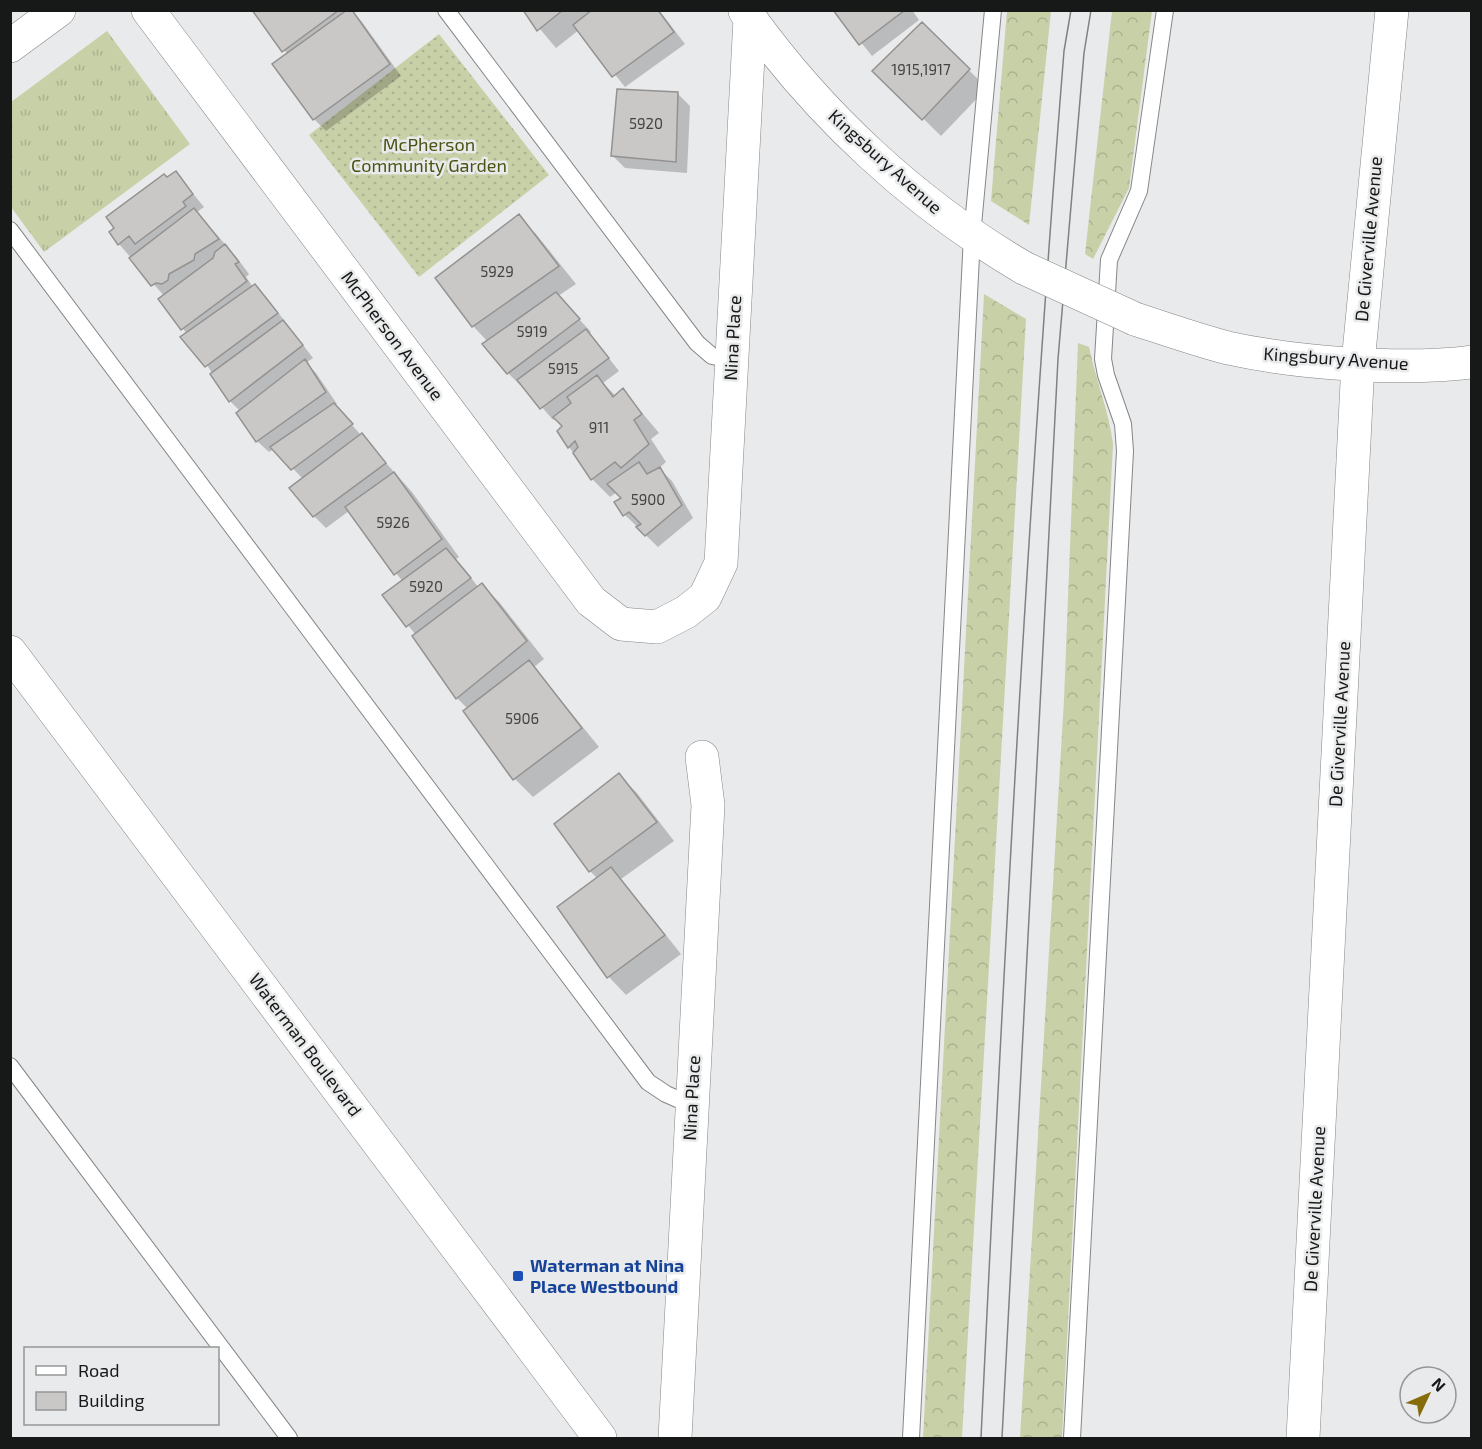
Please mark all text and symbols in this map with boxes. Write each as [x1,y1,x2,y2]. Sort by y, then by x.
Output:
house number: 1915,1917 [891,60,951,78]
street label: Kingsbury Avenue [824,104,947,218]
house number: 5920 [629,114,663,132]
park label: McPherson Community Garden [351,133,507,176]
street label: De Giverville Avenue [1350,155,1386,323]
house number: 5929 [480,262,514,280]
street label: McPherson Avenue [337,266,449,404]
street label: Nina Place [719,295,745,381]
house number: 5919 [516,322,548,340]
street label: Kingsbury Avenue [1263,342,1409,374]
house number: 5915 [548,359,578,377]
house number: 911 [589,418,609,436]
house number: 5900 [631,490,665,508]
house number: 5926 [376,513,410,531]
house number: 5920 [409,577,443,595]
street label: De Giverville Avenue [1324,640,1354,807]
house number: 5906 [505,709,539,727]
street label: Waterman Boulevard [245,968,367,1120]
street label: Nina Place [678,1055,704,1141]
street label: De Giverville Avenue [1299,1125,1329,1292]
place label: Waterman at Nina Place Westbound [530,1254,684,1297]
marker: Waterman at Nina Place Westbound [511,1269,525,1283]
legend [24,1347,219,1425]
text: Road [78,1359,119,1381]
north arrow [1398,1365,1458,1425]
text: N [1428,1373,1450,1395]
text: Building [78,1389,145,1411]

